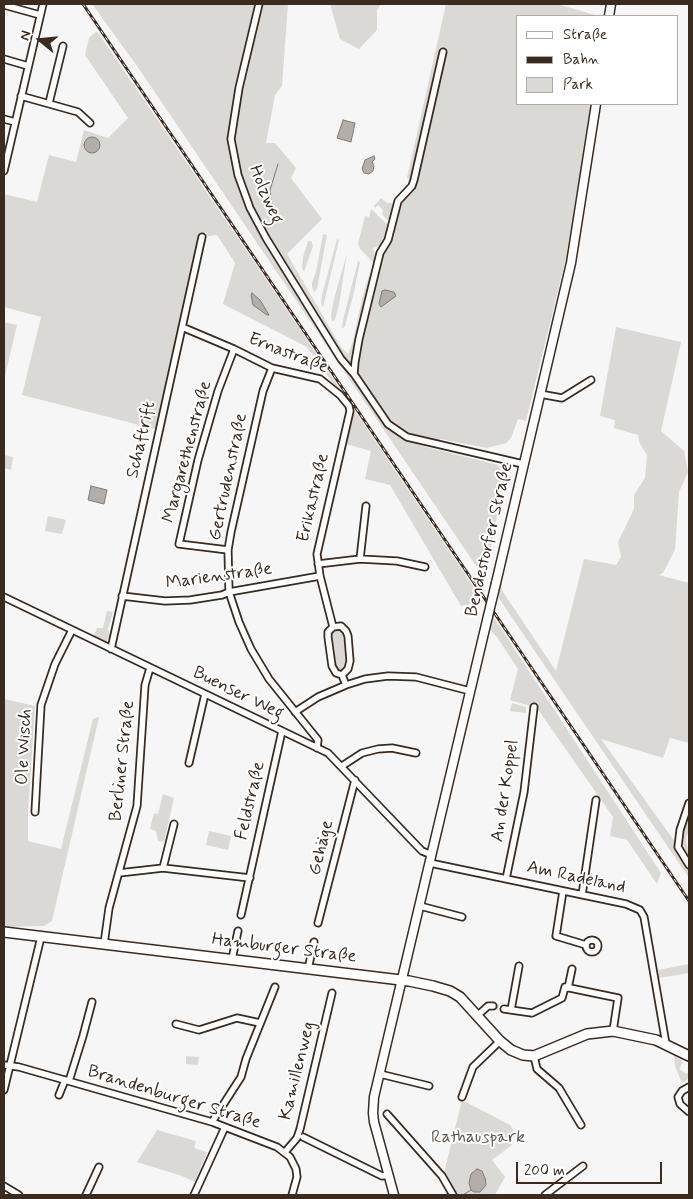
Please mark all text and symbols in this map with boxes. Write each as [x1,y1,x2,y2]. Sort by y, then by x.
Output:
north arrow [15,15,65,65]
legend [516,15,678,105]
text: Straße [563,25,607,45]
text: N [16,29,36,43]
text: Bahn [563,50,600,70]
text: Park [563,75,593,95]
street label: Holzweg [243,162,287,228]
street label: Ernastraße [245,329,331,379]
street label: Margarethenstraße [159,379,217,525]
street label: Schaftrift [123,399,161,481]
street label: Gertrudenstraße [205,411,253,543]
street label: Erikastraße [293,451,335,545]
street label: Bendestorfer Straße [462,461,518,619]
street label: Marienstraße [164,559,274,595]
street label: Buenser Weg [189,663,287,725]
street label: Berliner Straße [106,699,140,823]
street label: Ole Wisch [12,708,38,786]
street label: An der Koppel [487,738,525,844]
street label: Feldstraße [231,760,271,842]
street label: Gehäge [305,818,339,878]
street label: Am Radeland [525,857,627,899]
street label: Hamburger Straße [210,929,358,969]
street label: Kamillenweg [275,1019,321,1123]
street label: Brandenburger Straße [85,1061,263,1135]
park label: Rathauspark [431,1127,525,1149]
scale bar [518,1152,664,1184]
text: 200 m [524,1161,565,1181]

